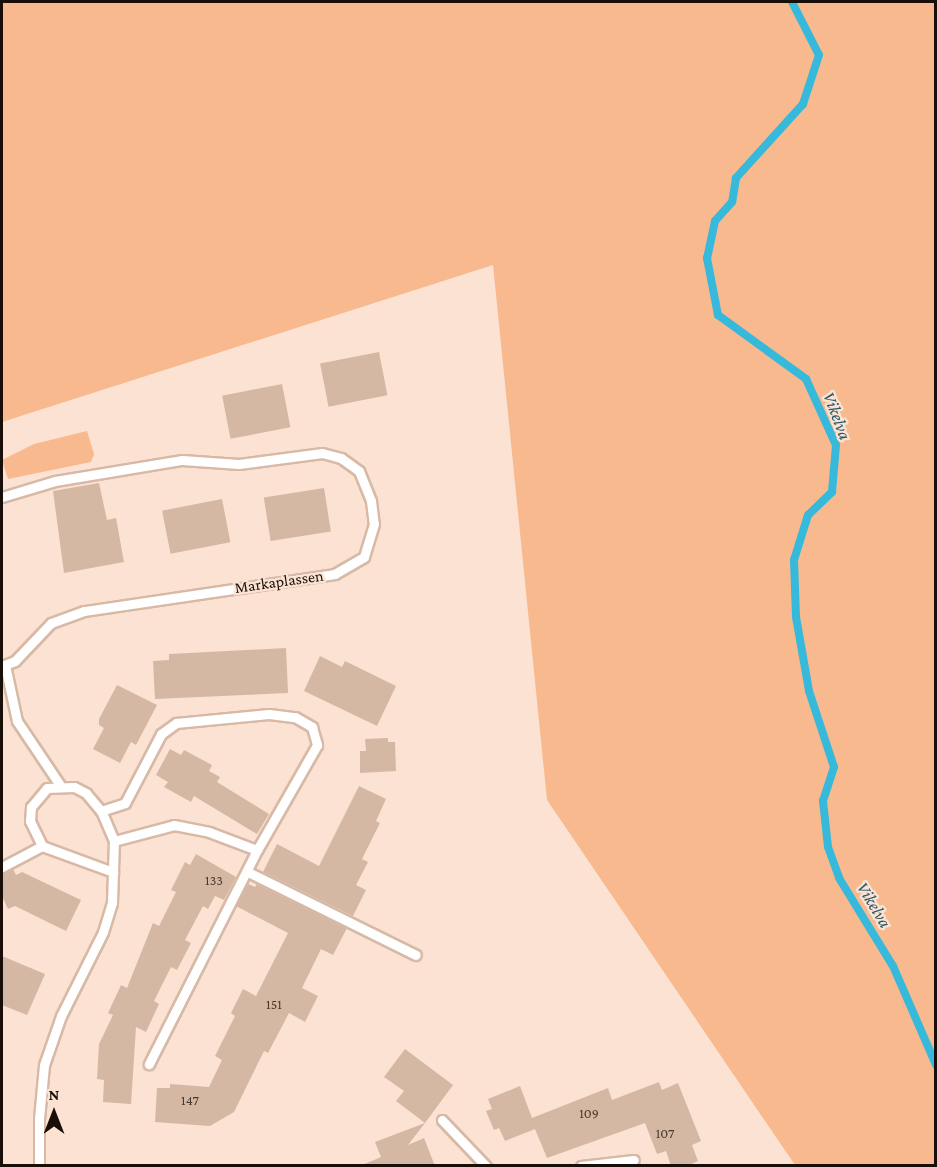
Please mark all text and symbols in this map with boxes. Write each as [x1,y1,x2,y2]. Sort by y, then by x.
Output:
water label: Vikelva [818,389,856,443]
street label: Markaplassen [233,566,325,598]
house number: 133 [205,872,223,888]
water label: Vikelva [852,878,896,932]
house number: 151 [266,996,282,1012]
north arrow [24,1083,84,1143]
text: N [49,1086,59,1103]
house number: 147 [181,1092,199,1108]
house number: 109 [579,1105,599,1121]
house number: 107 [656,1125,674,1141]

